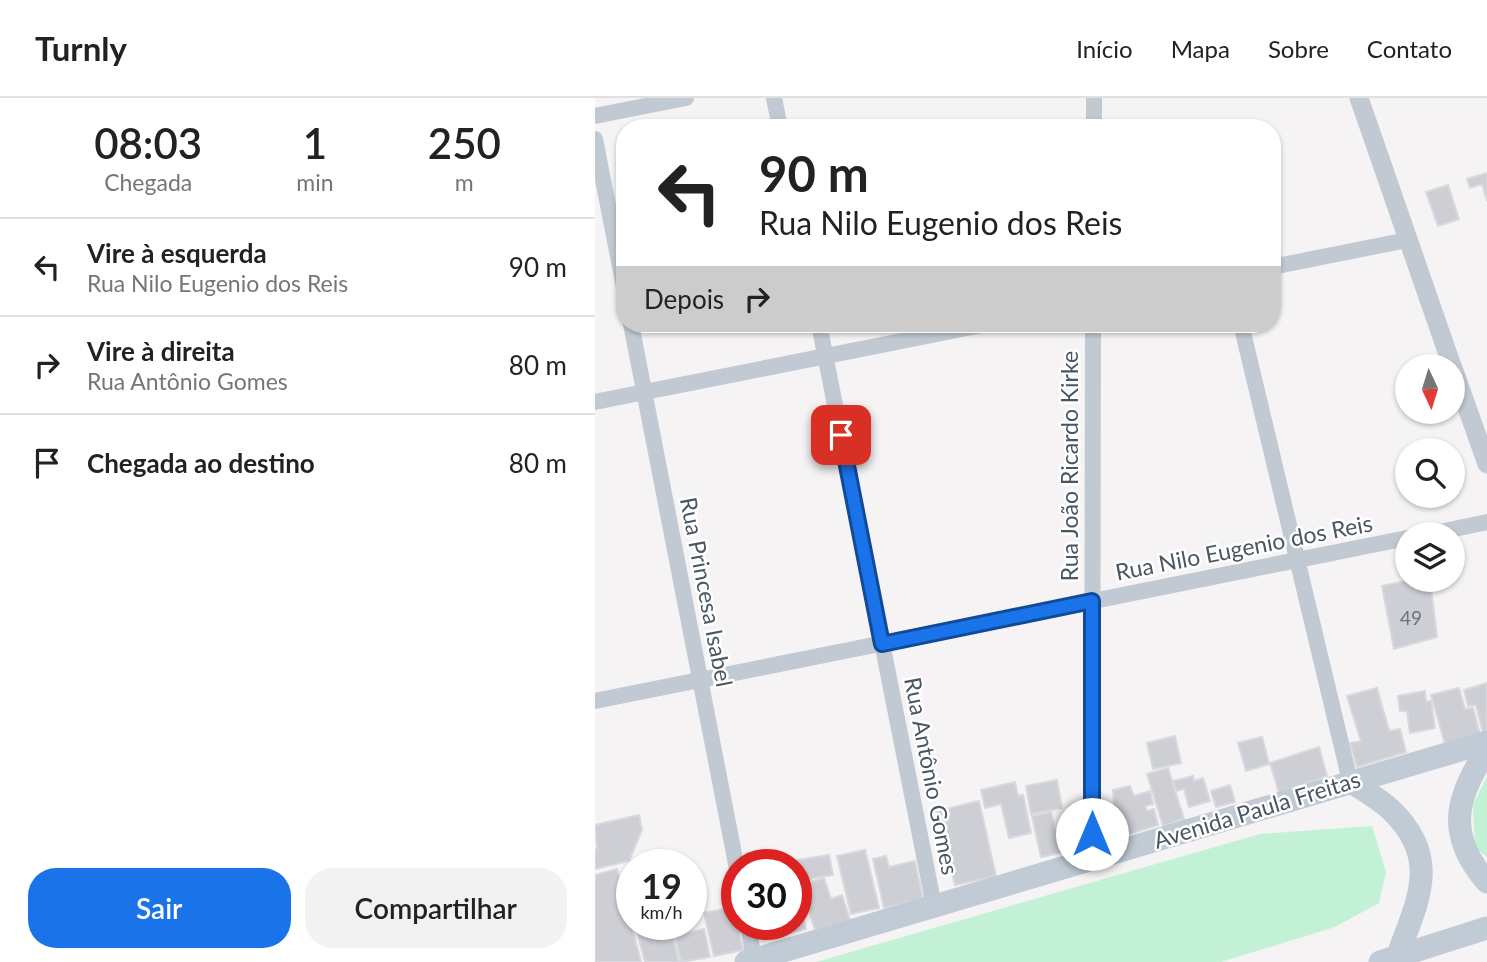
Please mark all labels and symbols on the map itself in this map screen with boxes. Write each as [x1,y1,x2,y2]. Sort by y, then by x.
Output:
street label: Rua João Ricardo Kirke [1055,351,1083,581]
north arrow [1395,354,1465,424]
pin [811,405,871,465]
street label: Rua Princesa Isabel [675,495,739,689]
street label: Rua Nilo Eugenio dos Reis [1113,508,1375,586]
house number: 49 [1400,606,1422,629]
street label: Rua Antônio Gomes [899,675,965,877]
street label: Avenida Paula Freitas [1150,764,1363,854]
position arrow [1055,797,1129,871]
speed limit sign: 30 [721,849,812,940]

